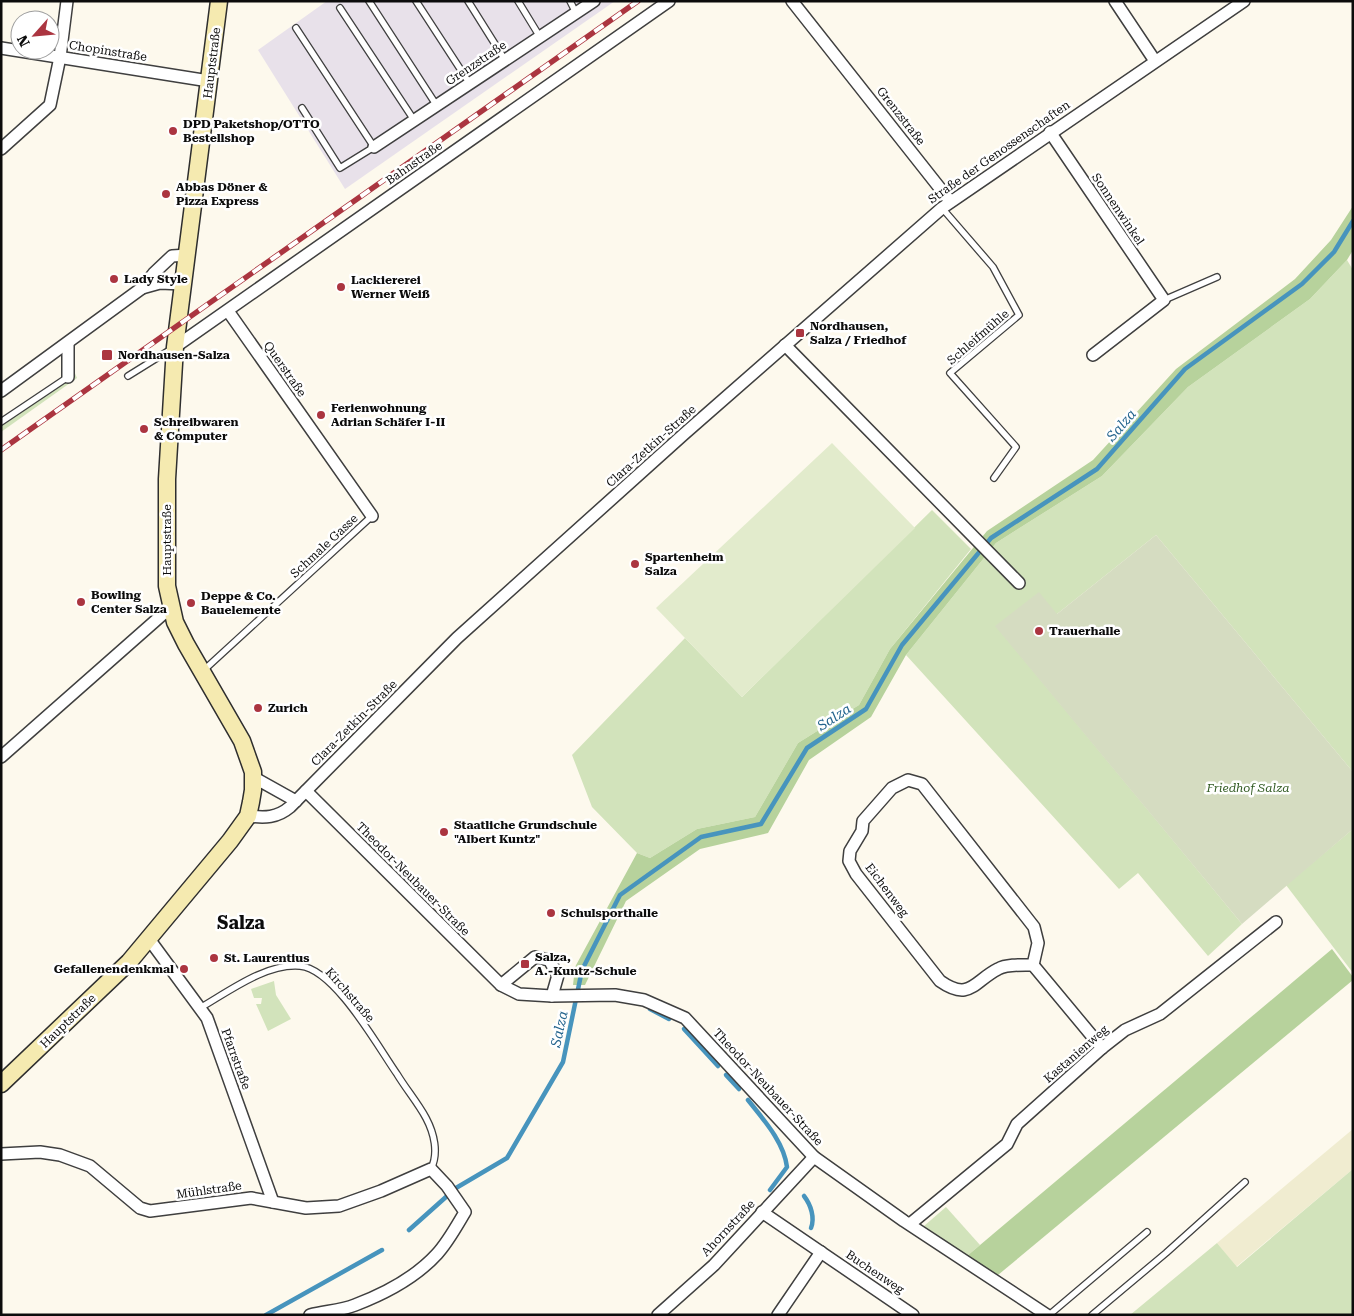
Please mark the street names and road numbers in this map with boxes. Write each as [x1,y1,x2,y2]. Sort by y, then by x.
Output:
street label: Hauptstraße [201,26,223,99]
street label: Grenzstraße [443,37,509,88]
street label: Chopinstraße [68,38,148,64]
street label: Grenzstraße [874,84,928,148]
street label: Straße der Genossenschaften [925,97,1073,206]
street label: Bahnstraße [383,138,445,188]
street label: Sonnenwinkel [1089,170,1147,248]
street label: Schleifmühle [944,306,1012,368]
street label: Querstraße [261,339,309,400]
street label: Clara-Zetkin-Straße [603,402,699,490]
street label: Hauptstraße [160,504,174,576]
street label: Schmale Gasse [287,511,361,581]
street label: Clara-Zetkin-Straße [308,677,400,769]
street label: Theodor-Neubauer-Straße [353,819,473,939]
street label: Eichenweg [862,861,912,920]
street label: Kirchstraße [323,965,378,1025]
street label: Hauptstraße [37,991,99,1051]
street label: Kastanienweg [1041,1022,1111,1086]
street label: Pfarrstraße [218,1026,254,1092]
street label: Theodor-Neubauer-Straße [710,1026,826,1149]
street label: Mühlstraße [175,1178,243,1202]
street label: Ahornstraße [698,1197,758,1259]
street label: Buchenweg [843,1247,907,1297]

